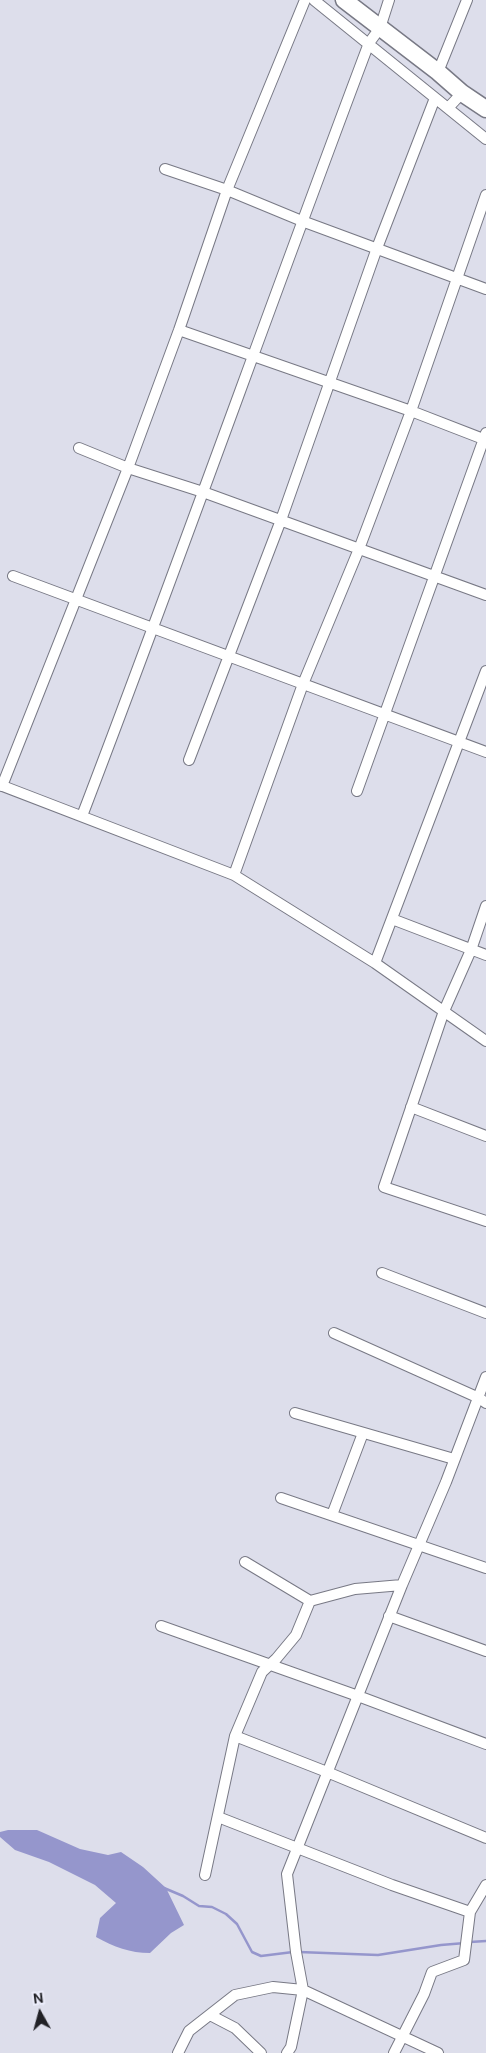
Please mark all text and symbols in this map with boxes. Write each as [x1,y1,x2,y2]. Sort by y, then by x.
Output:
north arrow [15,1988,65,2038]
text: N [32,1989,44,2008]

